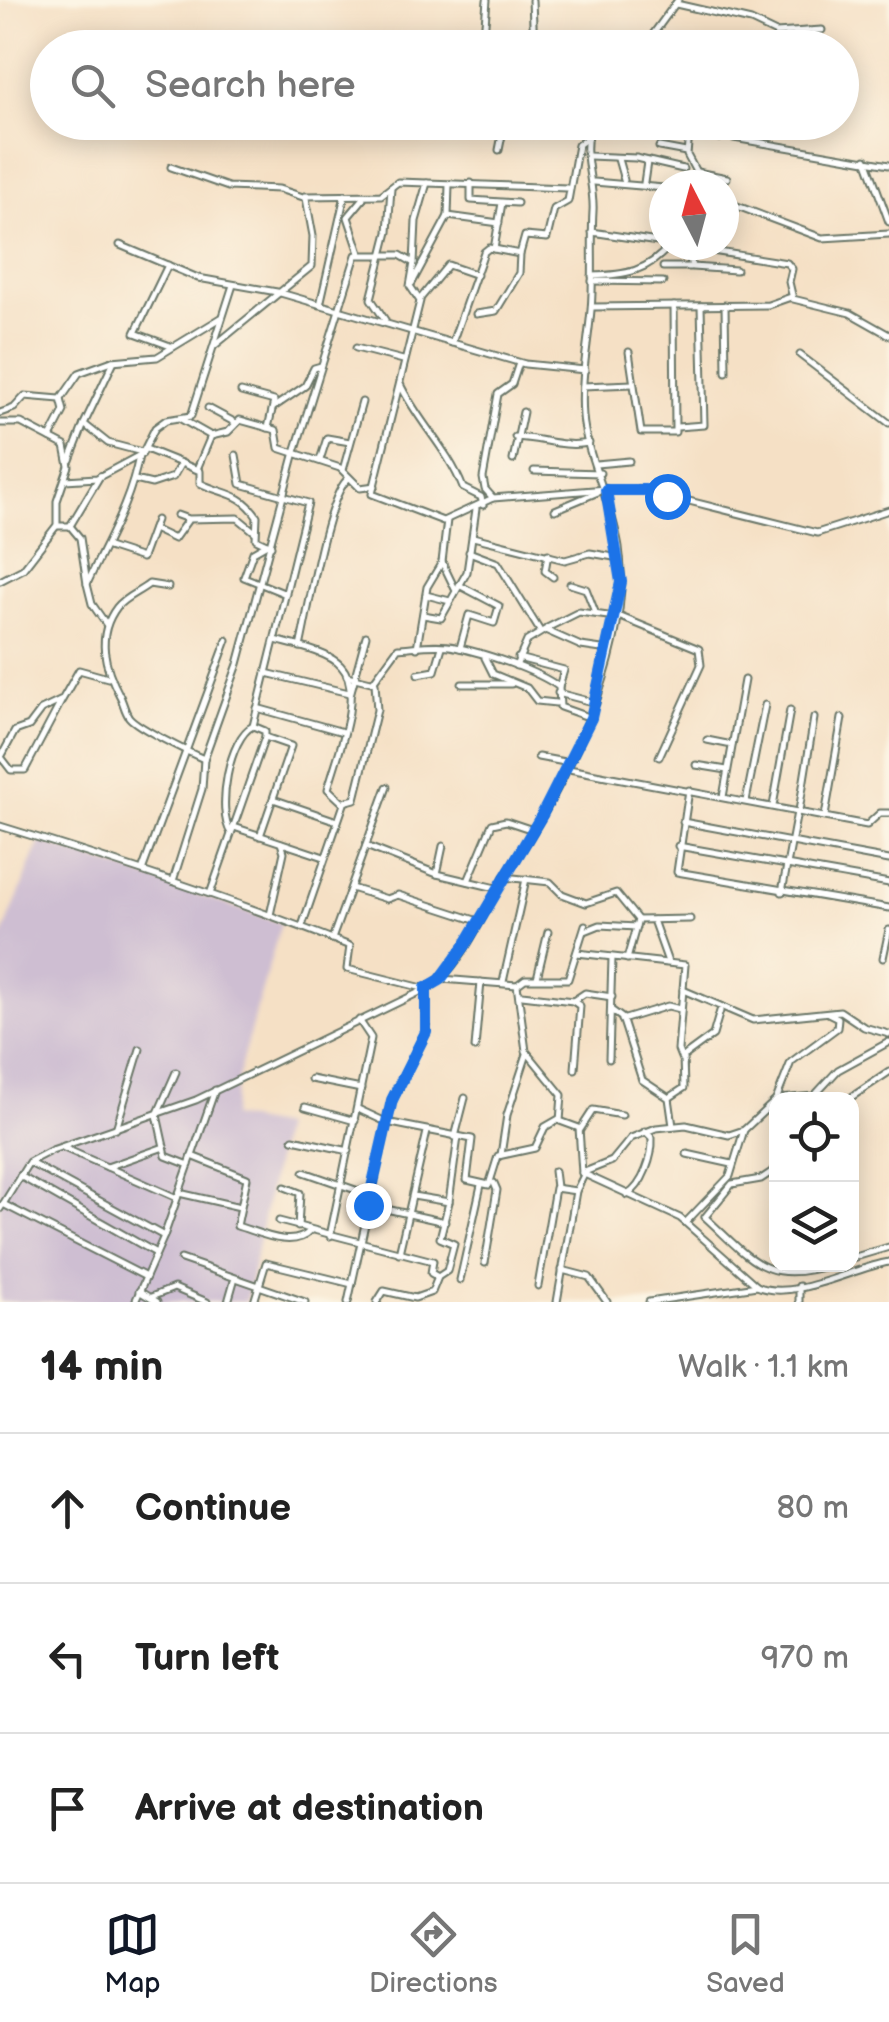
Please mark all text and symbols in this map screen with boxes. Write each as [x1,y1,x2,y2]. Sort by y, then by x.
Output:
search box [30,30,859,140]
icon: search [65,58,120,113]
text: Search here [145,63,356,108]
north arrow [649,170,739,260]
route start [645,474,691,520]
map controls [769,1092,859,1272]
button: locate [769,1092,859,1182]
button: layers [769,1182,859,1272]
route end [346,1183,392,1229]
text: 14 min [40,1342,163,1393]
text: Walk · 1.1 km [678,1348,849,1387]
icon: ahead [40,1481,95,1536]
text: Continue [135,1486,291,1531]
text: 80 m [776,1489,849,1528]
icon: left [40,1631,95,1686]
text: Turn left [135,1636,279,1681]
text: 970 m [761,1639,849,1678]
icon: arrive [40,1781,95,1836]
text: Arrive at destination [135,1786,484,1831]
tab: Map [104,1907,161,2000]
tab: Directions [369,1907,498,2000]
tab: Saved [706,1907,785,2000]

